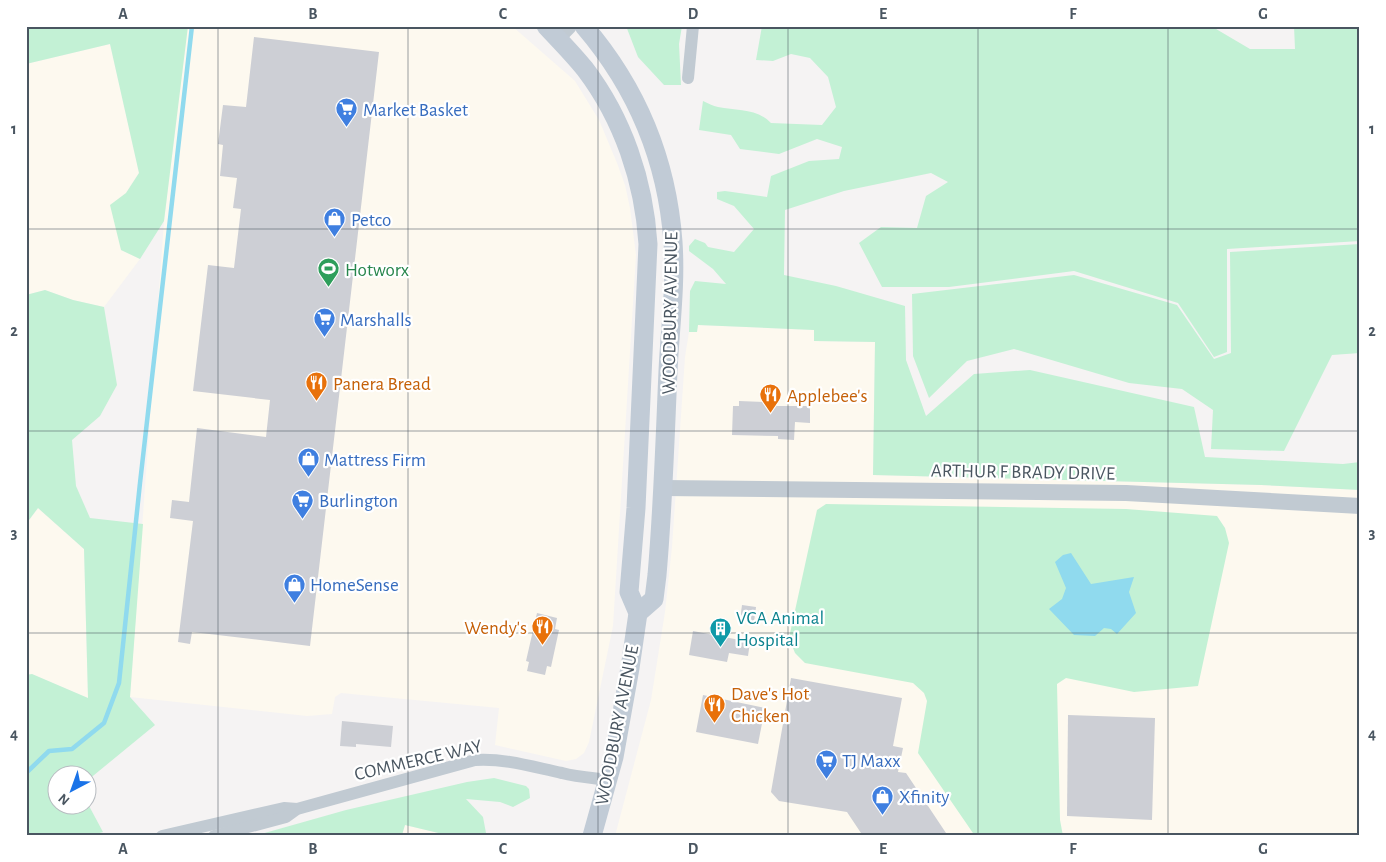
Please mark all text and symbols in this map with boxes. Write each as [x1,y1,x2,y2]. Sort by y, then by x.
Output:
text: A [118,6,128,22]
text: B [308,6,318,22]
text: C [499,6,508,22]
text: D [688,6,699,22]
text: E [879,6,887,22]
text: F [1069,6,1077,22]
text: G [1258,6,1268,22]
supermarket icon: Market Basket [335,97,359,128]
place label: Market Basket [363,101,468,120]
text: 1 [11,121,17,137]
text: 1 [1369,121,1375,137]
shop icon: Petco [323,207,347,238]
place label: Petco [351,211,391,230]
street label: WOODBURY AVENUE [660,231,681,395]
sports icon: Hotworx [317,257,341,288]
place label: Hotworx [345,261,409,280]
supermarket icon: Marshalls [312,307,336,338]
place label: Marshalls [340,311,412,330]
text: 2 [10,323,18,339]
text: 2 [1368,323,1376,339]
restaurant icon: Panera Bread [305,371,329,402]
place label: Panera Bread [333,375,431,394]
restaurant icon: Applebee's [759,383,783,414]
place label: Applebee's [787,387,867,406]
shop icon: Mattress Firm [296,447,320,478]
place label: Mattress Firm [324,451,426,470]
street label: ARTHUR F BRADY DRIVE [931,461,1115,484]
supermarket icon: Burlington [291,488,315,519]
place label: Burlington [319,492,398,511]
text: 3 [11,525,18,541]
text: 3 [1369,525,1376,541]
shop icon: HomeSense [282,572,306,603]
place label: HomeSense [310,576,399,595]
place label: VCA Animal Hospital [736,609,824,650]
restaurant icon: Wendy's [531,615,555,646]
building icon: VCA Animal Hospital [708,616,732,647]
place label: Wendy's [464,619,527,638]
street label: WOODBURY AVENUE [593,644,642,807]
place label: Dave's Hot Chicken [731,685,809,726]
restaurant icon: Dave's Hot Chicken [703,692,727,723]
text: 4 [10,726,18,742]
text: 4 [1368,726,1376,742]
street label: COMMERCE WAY [353,737,484,784]
supermarket icon: TJ Maxx [814,748,838,779]
place label: TJ Maxx [842,752,900,771]
north arrow [48,764,98,814]
shop icon: Xfinity [871,784,895,815]
place label: Xfinity [899,788,949,807]
text: N [56,791,72,808]
text: A [118,841,128,857]
text: B [308,841,318,857]
text: C [499,841,508,857]
text: D [688,841,699,857]
text: E [879,841,887,857]
text: F [1069,841,1077,857]
text: G [1258,841,1268,857]

